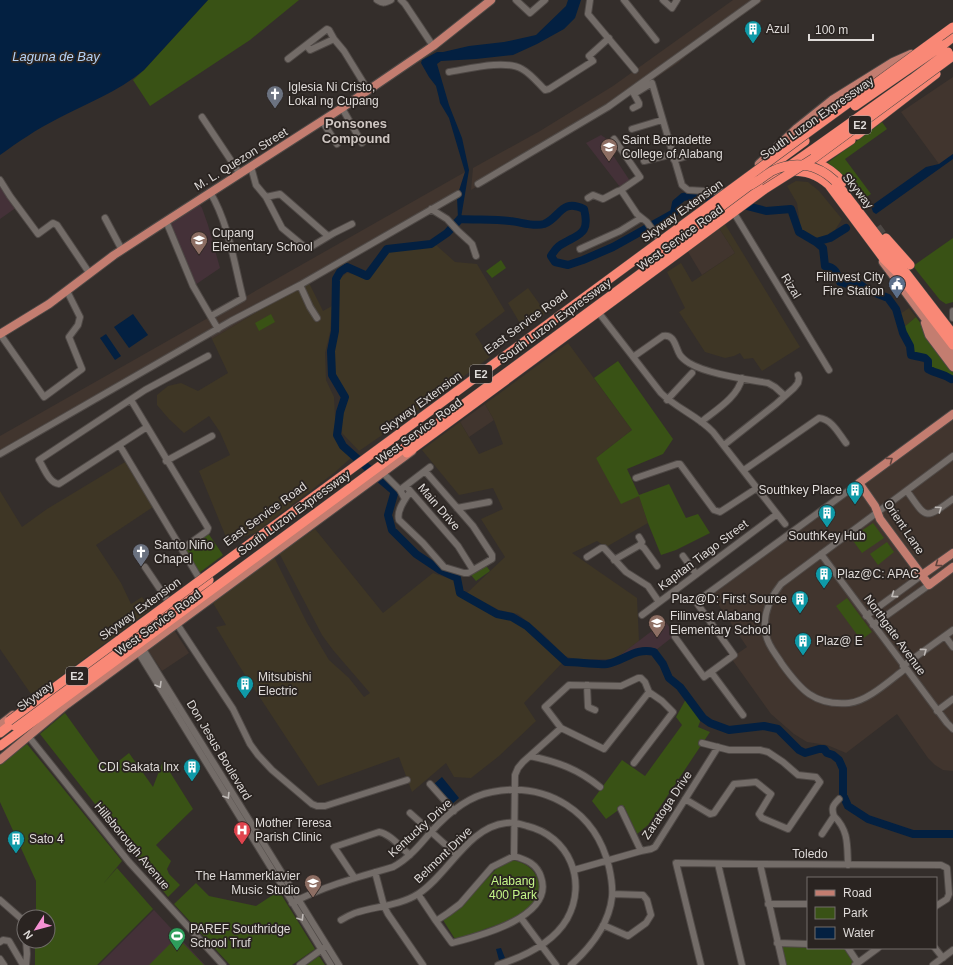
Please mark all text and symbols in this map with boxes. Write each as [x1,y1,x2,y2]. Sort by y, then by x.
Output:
scale bar [809,16,873,42]
building icon: Azul [743,19,763,44]
place label: Azul [766,22,789,36]
text: 100 m [815,23,848,37]
water label: Laguna de Bay [12,49,101,64]
street label: South Luzon Expressway [758,73,876,163]
place label: Iglesia Ni Cristo, Lokal ng Cupang [288,80,379,108]
church icon: Iglesia Ni Cristo, Lokal ng Cupang [265,84,285,109]
district label: Ponsones Compound [322,116,390,146]
road number: E2 [849,116,871,134]
street label: M. L. Quezon Street [192,124,291,193]
place label: Saint Bernadette College of Alabang [622,133,723,161]
school or university icon: Saint Bernadette College of Alabang [599,137,619,162]
street label: Skyway [840,170,876,212]
street label: Skyway Extension [638,177,726,245]
street label: West Service Road [634,202,726,274]
place label: Cupang Elementary School [212,226,313,254]
school or university icon: Cupang Elementary School [189,230,209,255]
place label: Filinvest City Fire Station [816,270,884,298]
street label: Rizal [778,271,804,301]
public building icon: Filinvest City Fire Station [887,274,907,299]
street label: South Luzon Expressway [496,276,614,366]
street label: East Service Road [482,287,570,357]
road number: E2 [470,365,492,383]
street label: Skyway Extension [377,369,465,437]
street label: West Service Road [373,395,465,467]
one-way arrow [886,458,893,465]
street label: South Luzon Expressway [235,468,353,558]
street label: East Service Road [221,479,309,549]
building icon: Southkey Place [845,480,865,505]
street label: Main Drive [415,481,463,533]
place label: Southkey Place [759,483,842,497]
street label: Orient Lane [881,497,928,557]
building icon: SouthKey Hub [817,503,837,528]
one-way arrow [935,506,942,514]
street label: Kapitan Tiago Street [655,516,751,593]
place label: SouthKey Hub [788,529,866,543]
place label: Santo Niño Chapel [154,538,214,566]
church icon: Santo Niño Chapel [131,542,151,567]
one-way arrow [935,559,942,566]
building icon: Plaz@C: APAC [814,564,834,589]
place label: Plaz@C: APAC [837,567,919,581]
street label: Skyway Extension [96,575,184,643]
street label: West Service Road [112,587,204,659]
building icon: Plaz@D: First Source [790,589,810,614]
one-way arrow [892,591,899,598]
place label: Plaz@D: First Source [671,592,787,606]
street label: Northgate Avenue [861,592,929,678]
place label: Filinvest Alabang Elementary School [670,609,771,637]
school or university icon: Filinvest Alabang Elementary School [647,613,667,638]
building icon: Plaz@ E [793,631,813,656]
place label: Plaz@ E [816,634,863,648]
one-way arrow [920,648,927,656]
road number: E2 [66,667,88,685]
place label: Mitsubishi Electric [258,670,311,698]
building icon: Mitsubishi Electric [235,674,255,699]
street label: Skyway [14,678,56,714]
one-way arrow [154,681,161,688]
street label: Don Jesus Boulevard [184,698,254,802]
building icon: CDI Sakata Inx [182,757,202,782]
place label: CDI Sakata Inx [98,760,179,774]
street label: Zaratoga Drive [639,768,695,842]
one-way arrow [222,792,229,799]
street label: Kentucky Drive [385,796,455,860]
street label: Hillsborough Avenue [91,799,173,893]
place label: Mother Teresa Parish Clinic [255,816,332,844]
hospital icon: Mother Teresa Parish Clinic [232,820,252,845]
street label: Belmont Drive [411,824,475,886]
building icon: Sato 4 [6,829,26,854]
place label: Sato 4 [29,832,64,846]
street label: Toledo [792,847,828,861]
place label: The Hammerklavier Music Studio [195,869,300,897]
school or university icon: The Hammerklavier Music Studio [303,873,323,898]
park label: Alabang 400 Park [489,874,538,902]
legend [807,877,937,949]
text: Road [843,886,872,900]
text: Park [843,906,869,920]
north arrow [16,909,56,949]
one-way arrow [297,914,304,921]
place label: PAREF Southridge School Truf [190,922,291,950]
sports icon: PAREF Southridge School Truf [167,926,187,951]
text: Water [843,926,875,940]
text: N [21,928,35,942]

